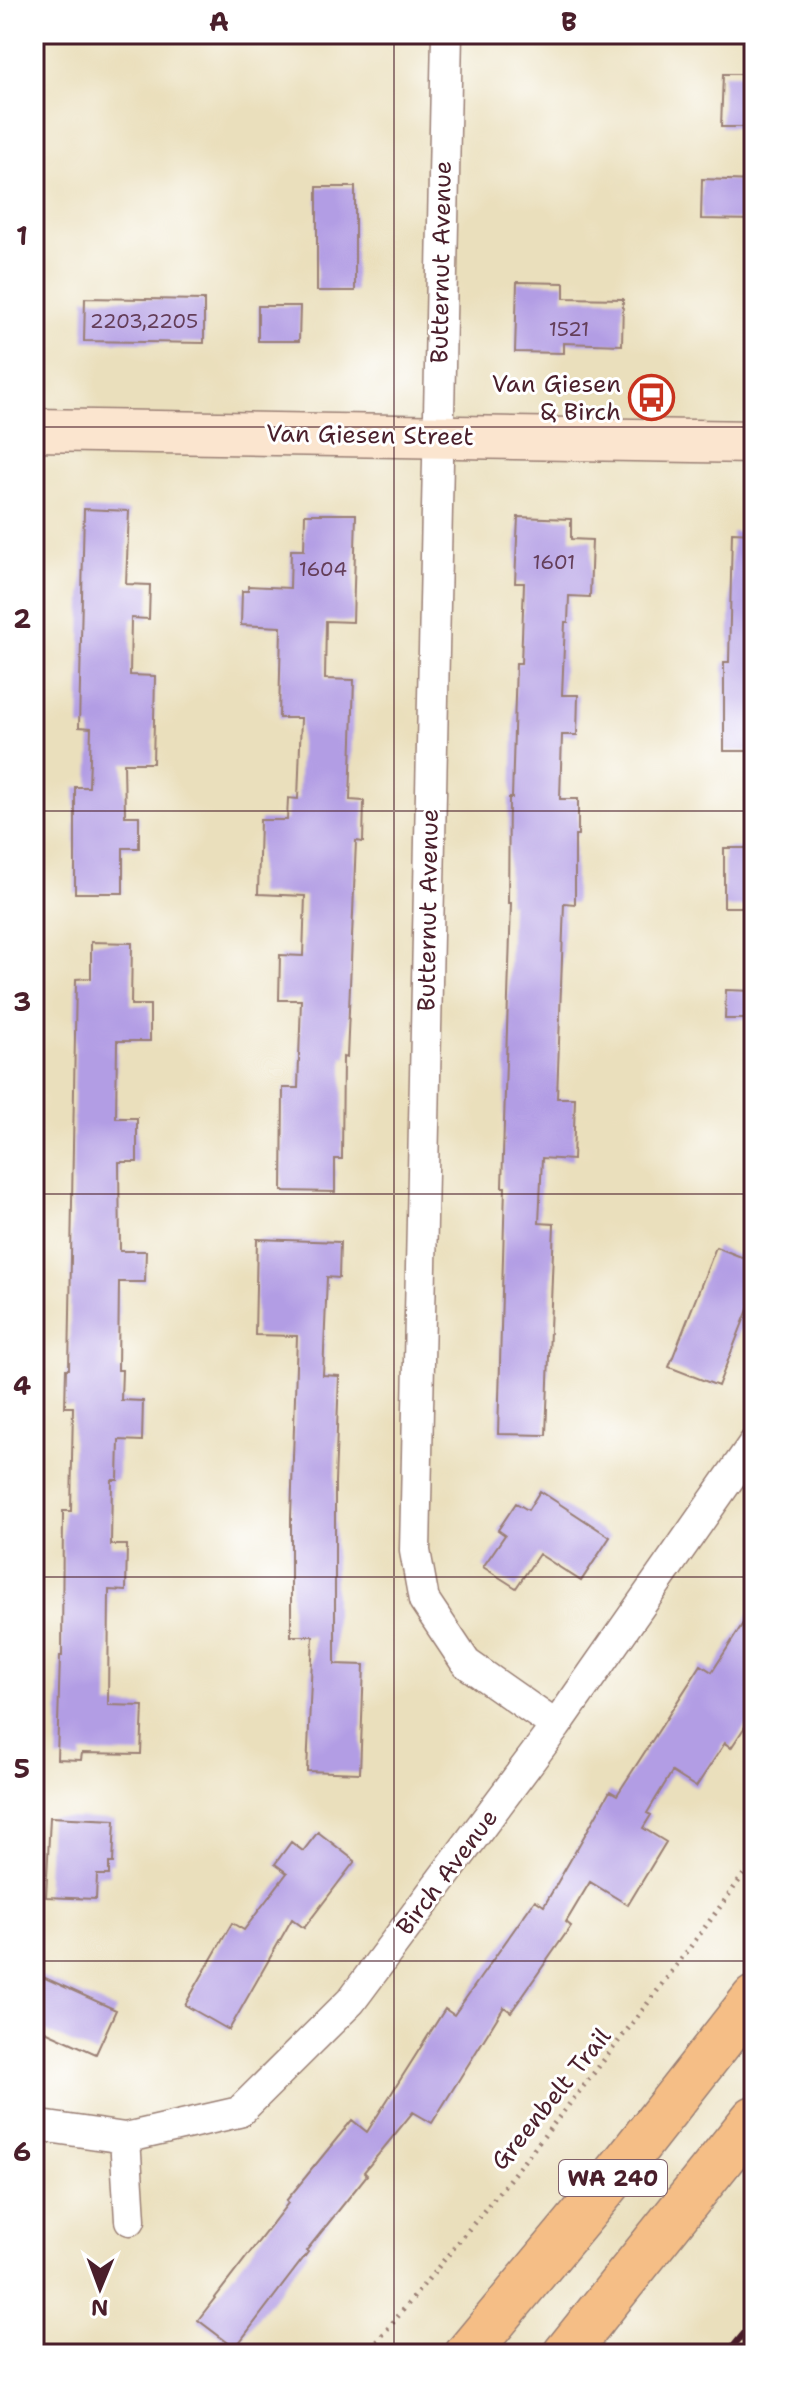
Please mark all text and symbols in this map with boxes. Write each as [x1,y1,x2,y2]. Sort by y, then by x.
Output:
text: A [209,4,229,39]
text: B [561,4,577,39]
street label: Butternut Avenue [423,160,459,364]
text: 1 [16,218,28,253]
house number: 2203,2205 [90,308,198,334]
house number: 1521 [549,316,589,342]
place label: Van Giesen & Birch [492,368,621,428]
bus stop icon: Van Giesen & Birch [628,374,676,422]
street label: Van Giesen Street [266,417,474,453]
house number: 1601 [533,549,575,575]
house number: 1604 [299,556,347,582]
text: 2 [13,601,31,636]
street label: Butternut Avenue [410,808,446,1012]
text: 3 [13,984,31,1019]
text: 4 [13,1368,31,1403]
text: 5 [14,1751,30,1786]
street label: Birch Avenue [389,1802,505,1942]
street label: Greenbelt Trail [484,2021,619,2177]
text: 6 [13,2134,31,2169]
road number: WA 240 [559,2160,667,2196]
north arrow [60,2248,140,2328]
text: N [91,2293,109,2322]

